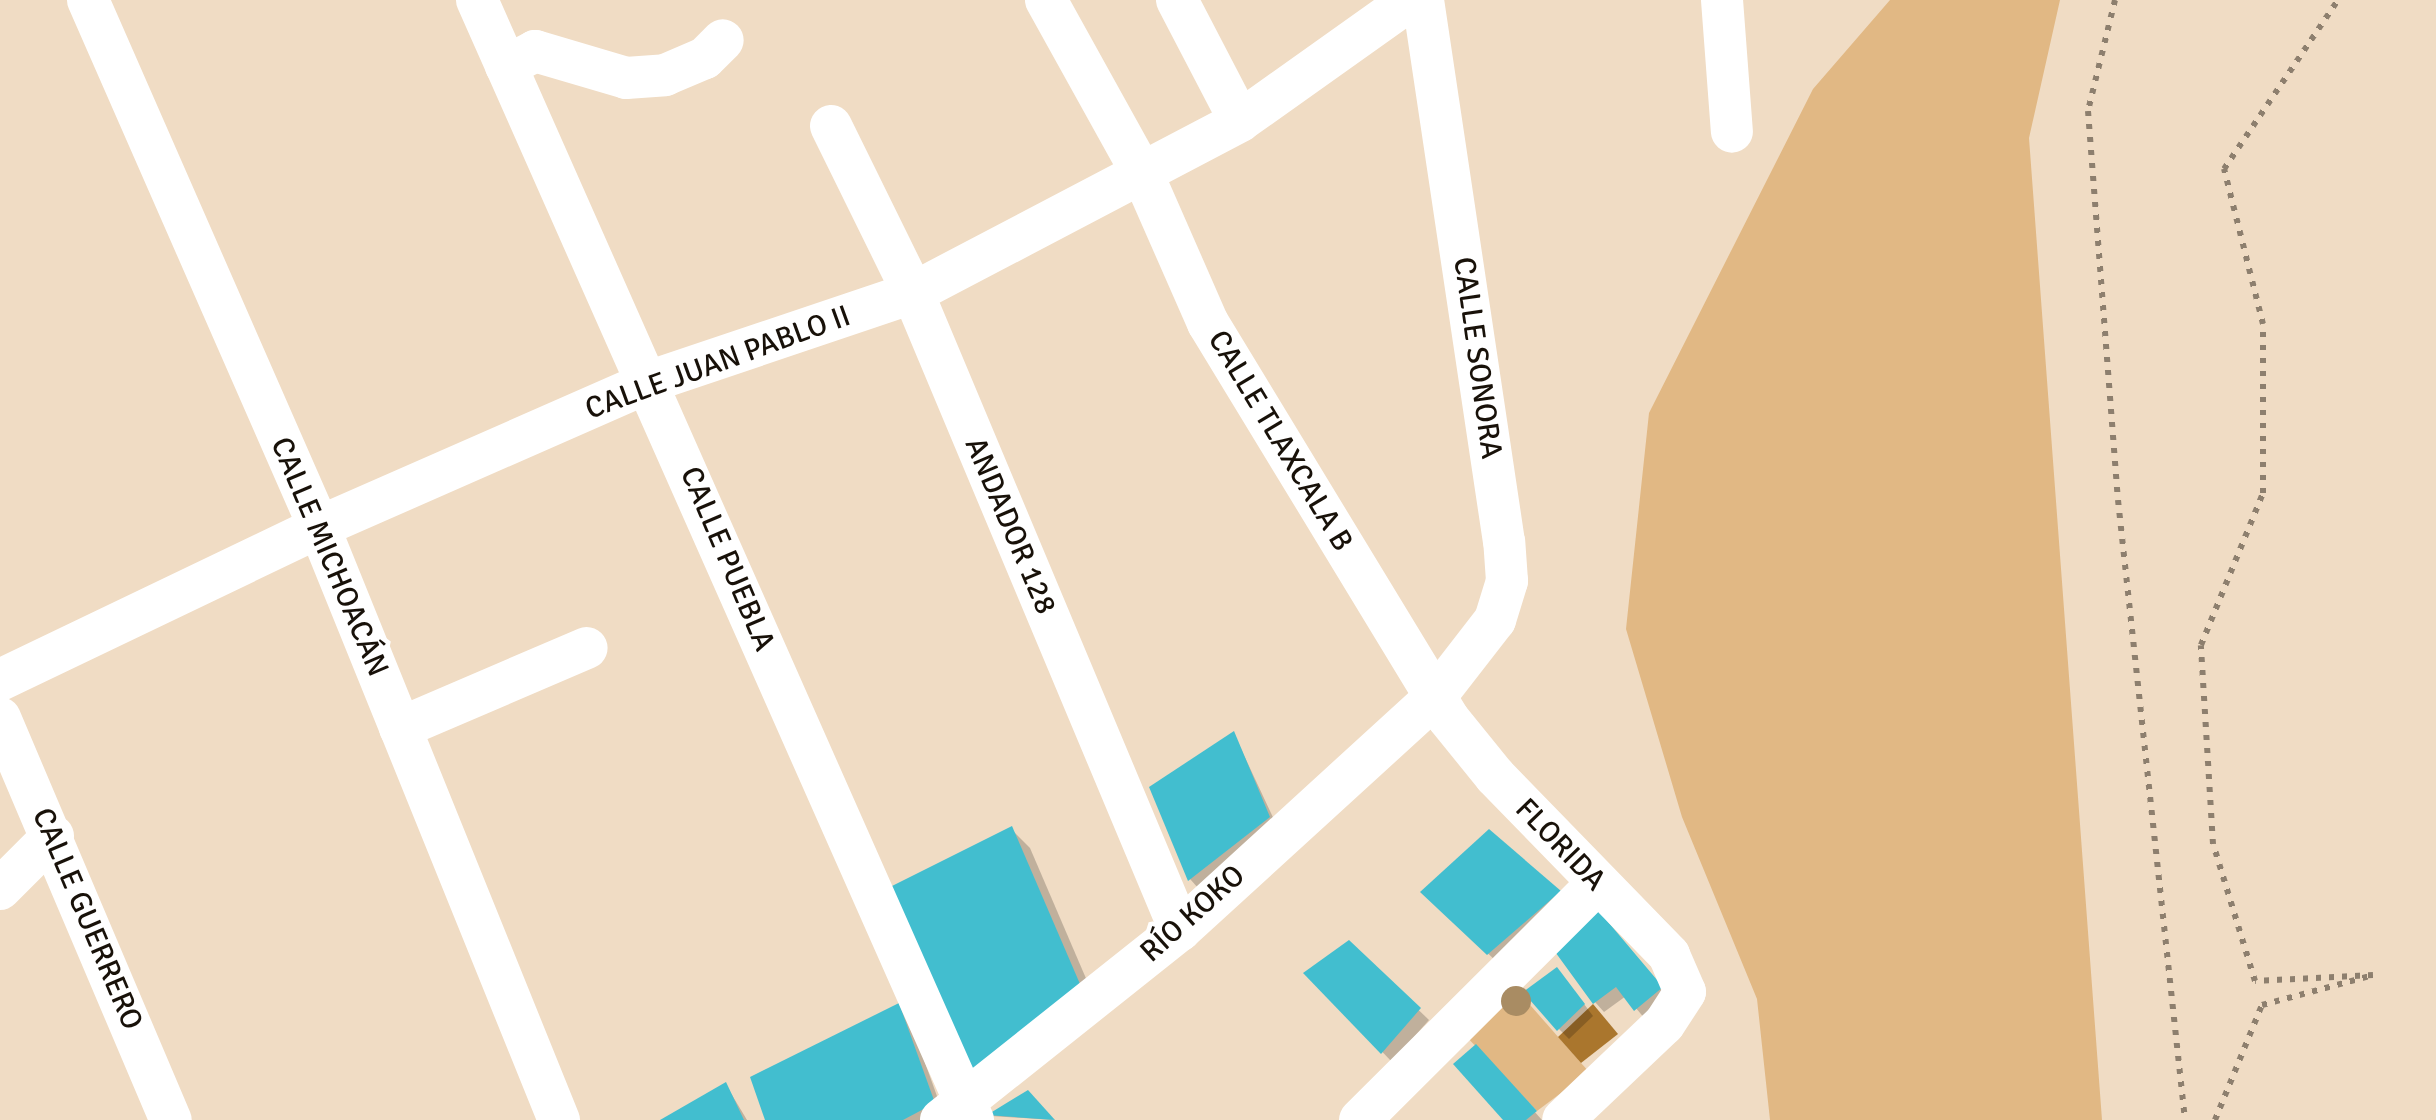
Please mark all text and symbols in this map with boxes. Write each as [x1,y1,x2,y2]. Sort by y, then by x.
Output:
street label: CALLE SONORA [1445,255,1509,461]
street label: CALLE JUAN PABLO II [581,298,855,428]
street label: CALLE TLAXCALA B [1200,324,1360,558]
street label: CALLE MICHOACÁN [262,432,396,682]
street label: ANDADOR 128 [957,432,1063,620]
street label: CALLE PUEBLA [672,461,782,657]
street label: FLORIDA [1507,791,1613,899]
street label: CALLE GUERRERO [24,803,150,1035]
street label: RÍO KOKO [1133,858,1253,970]

